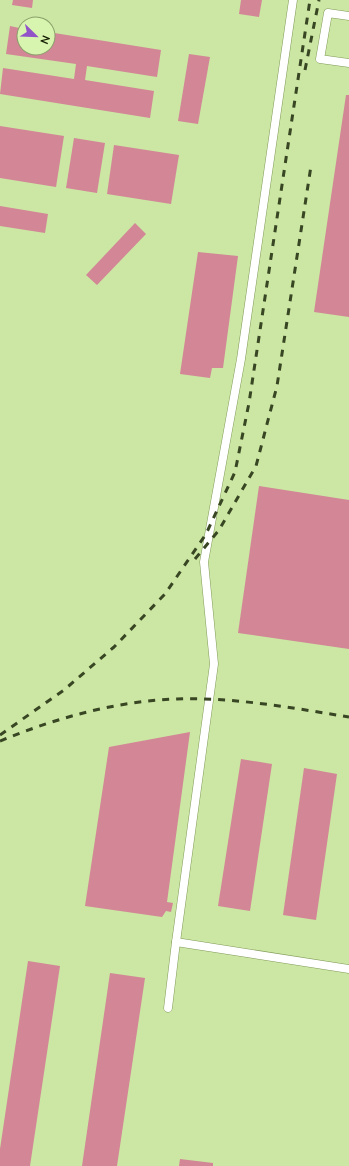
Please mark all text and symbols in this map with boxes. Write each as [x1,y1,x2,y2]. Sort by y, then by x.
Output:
north arrow [16,16,56,56]
text: N [36,33,53,46]

